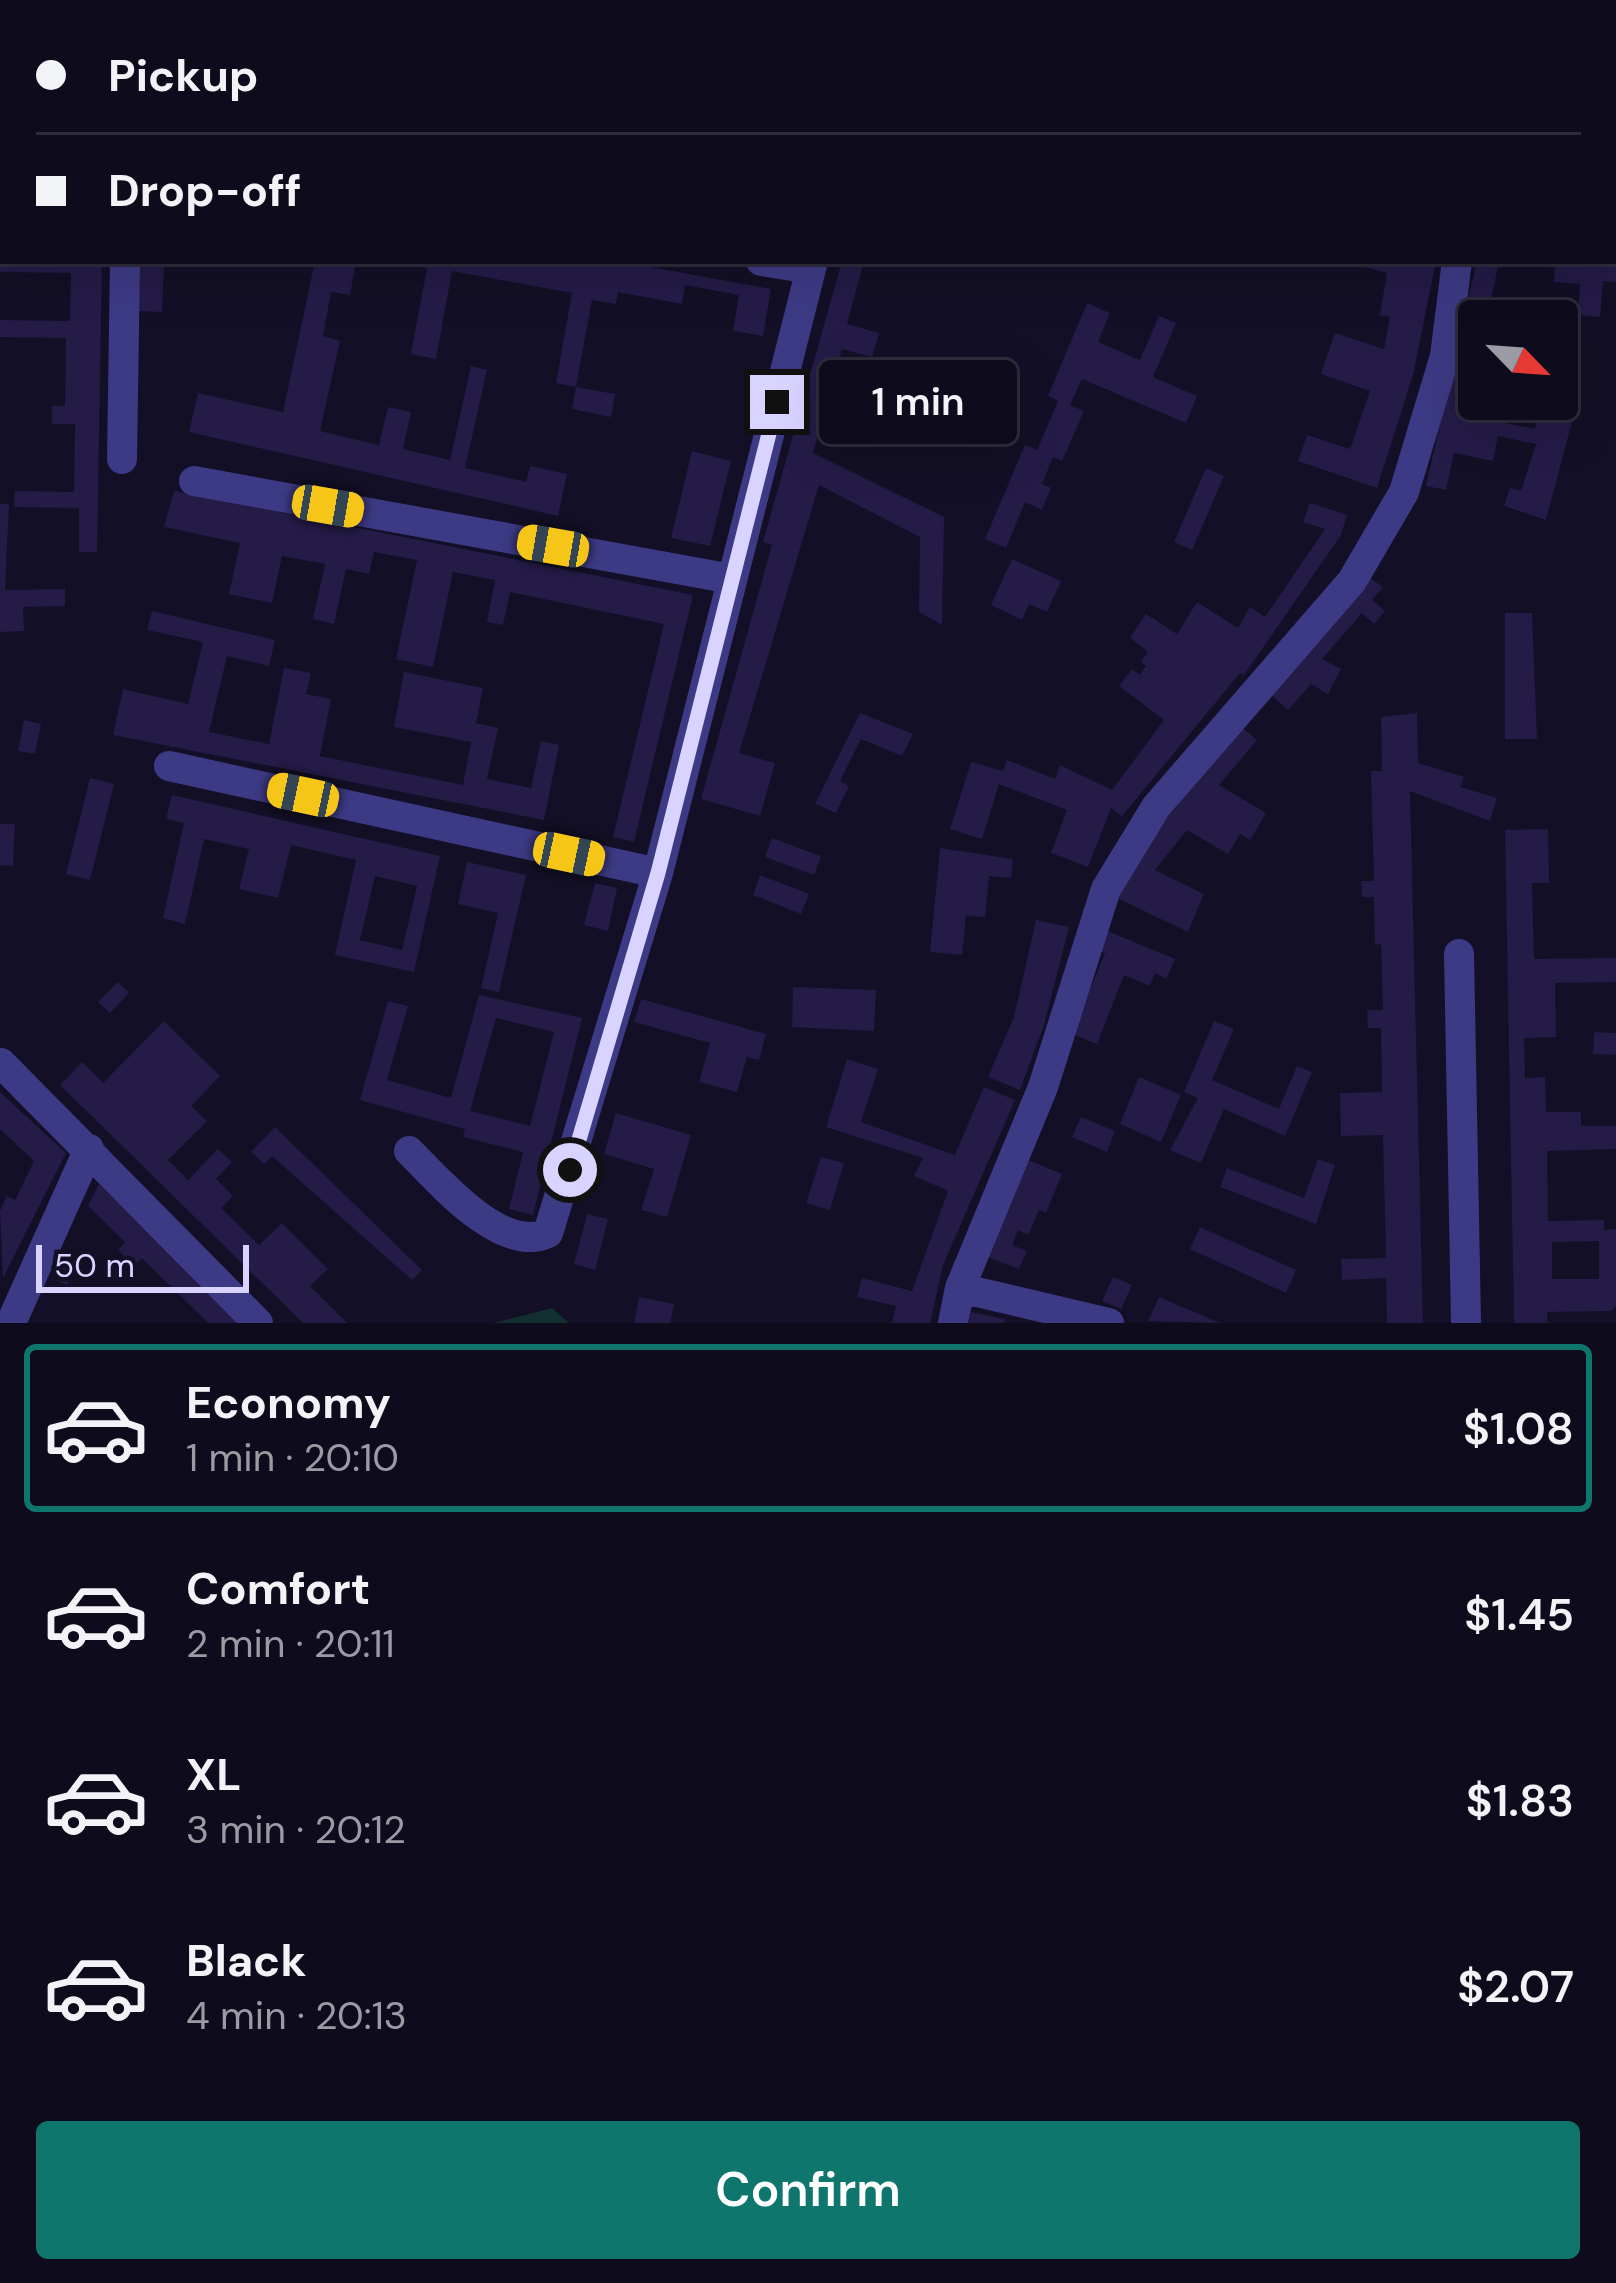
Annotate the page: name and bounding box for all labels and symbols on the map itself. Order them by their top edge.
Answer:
north arrow [1458,300,1578,420]
callout: 1 min [819,360,1017,444]
route end [750,375,804,429]
car [289,482,367,530]
car [514,522,592,570]
car [264,770,342,820]
car [530,829,608,879]
route start [543,1143,597,1197]
scale bar [36,1239,249,1292]

